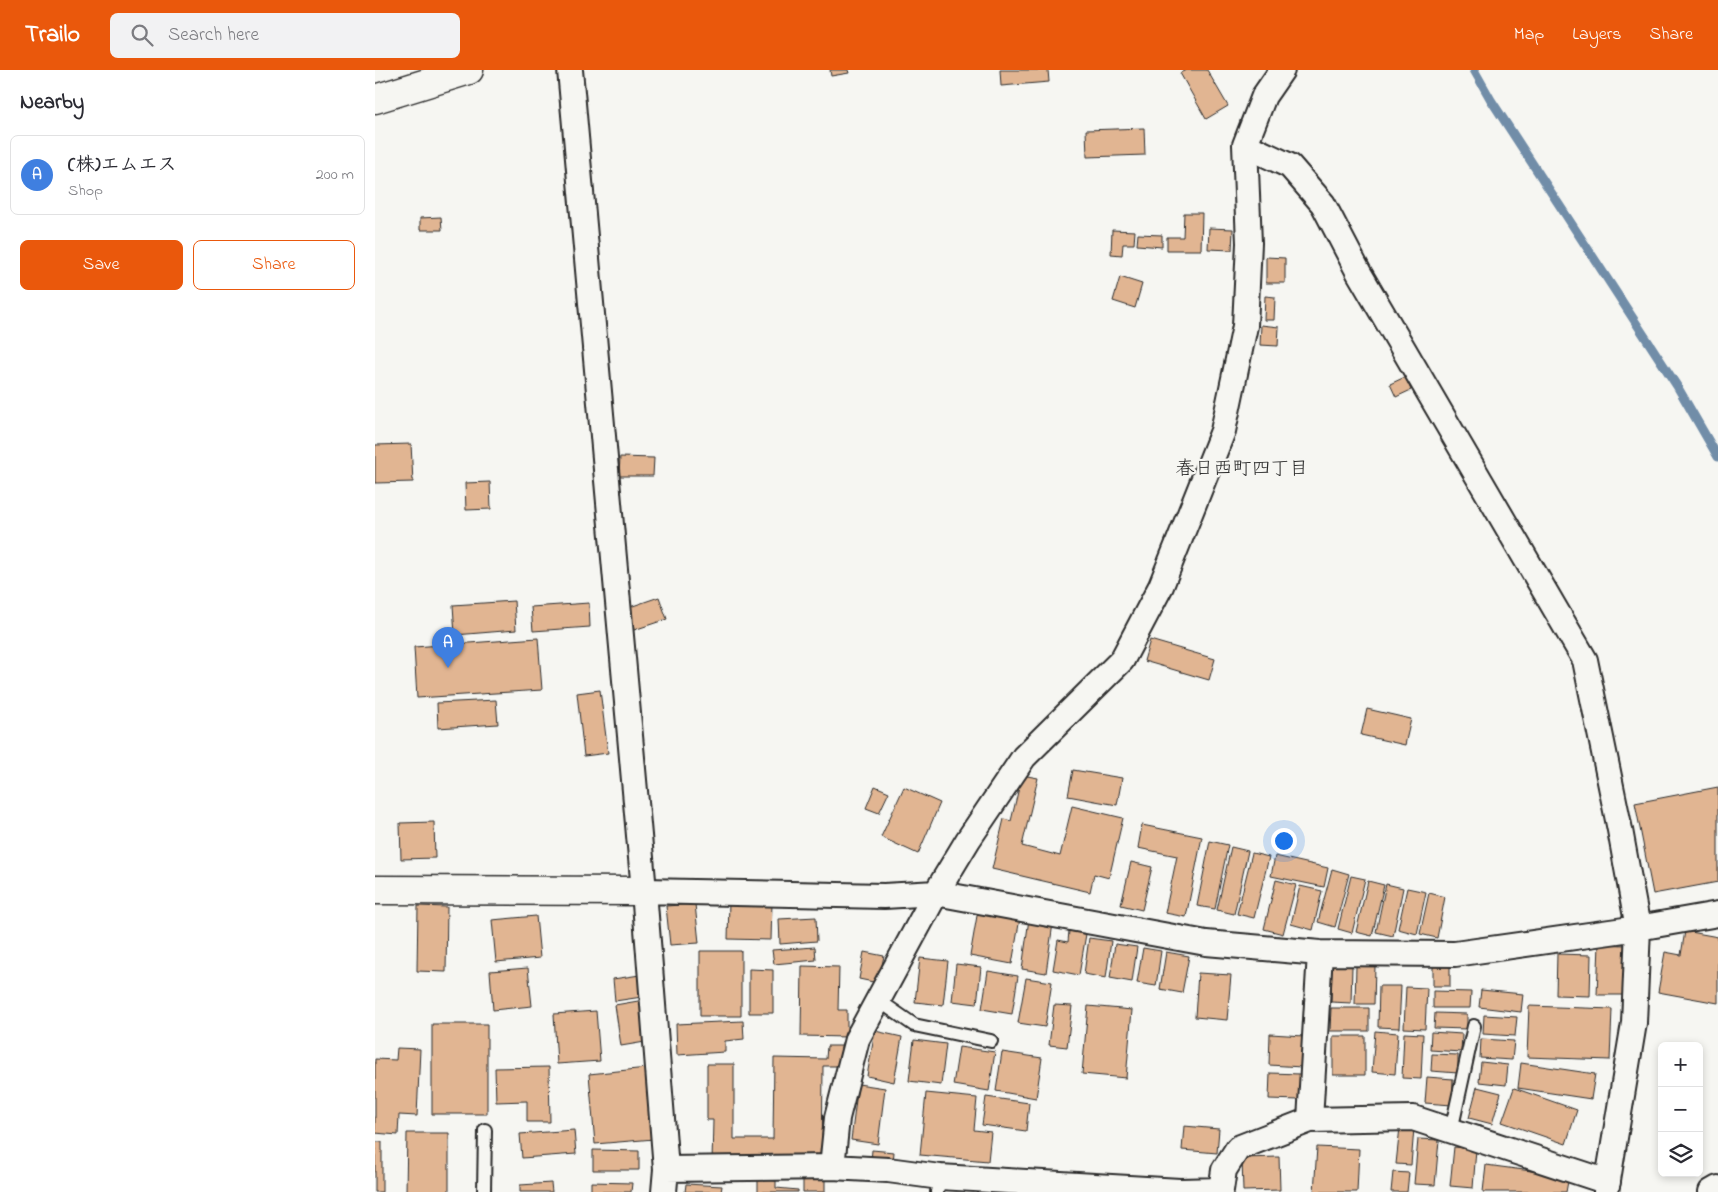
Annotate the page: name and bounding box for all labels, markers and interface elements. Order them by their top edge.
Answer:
search box [110,13,460,58]
text: Trailo [25,18,80,53]
icon: search [128,21,156,49]
text: Search here [168,22,259,49]
text: Map [1514,22,1544,48]
text: Layers [1572,22,1622,48]
text: Share [1650,22,1693,48]
text: Nearby [20,88,84,118]
text: (株)エムエス [68,152,177,179]
text: A [32,163,42,187]
text: 200 m [316,163,354,187]
text: Shop [68,179,103,203]
button: Save [20,240,183,290]
button: Share [193,240,355,290]
district label: 春日西町四丁目 [1175,456,1309,483]
pin: A [432,627,464,668]
your location [1271,828,1297,854]
map controls [1658,1042,1703,1177]
button: + [1658,1042,1703,1087]
button: − [1658,1087,1703,1132]
button: layers [1658,1132,1703,1177]

